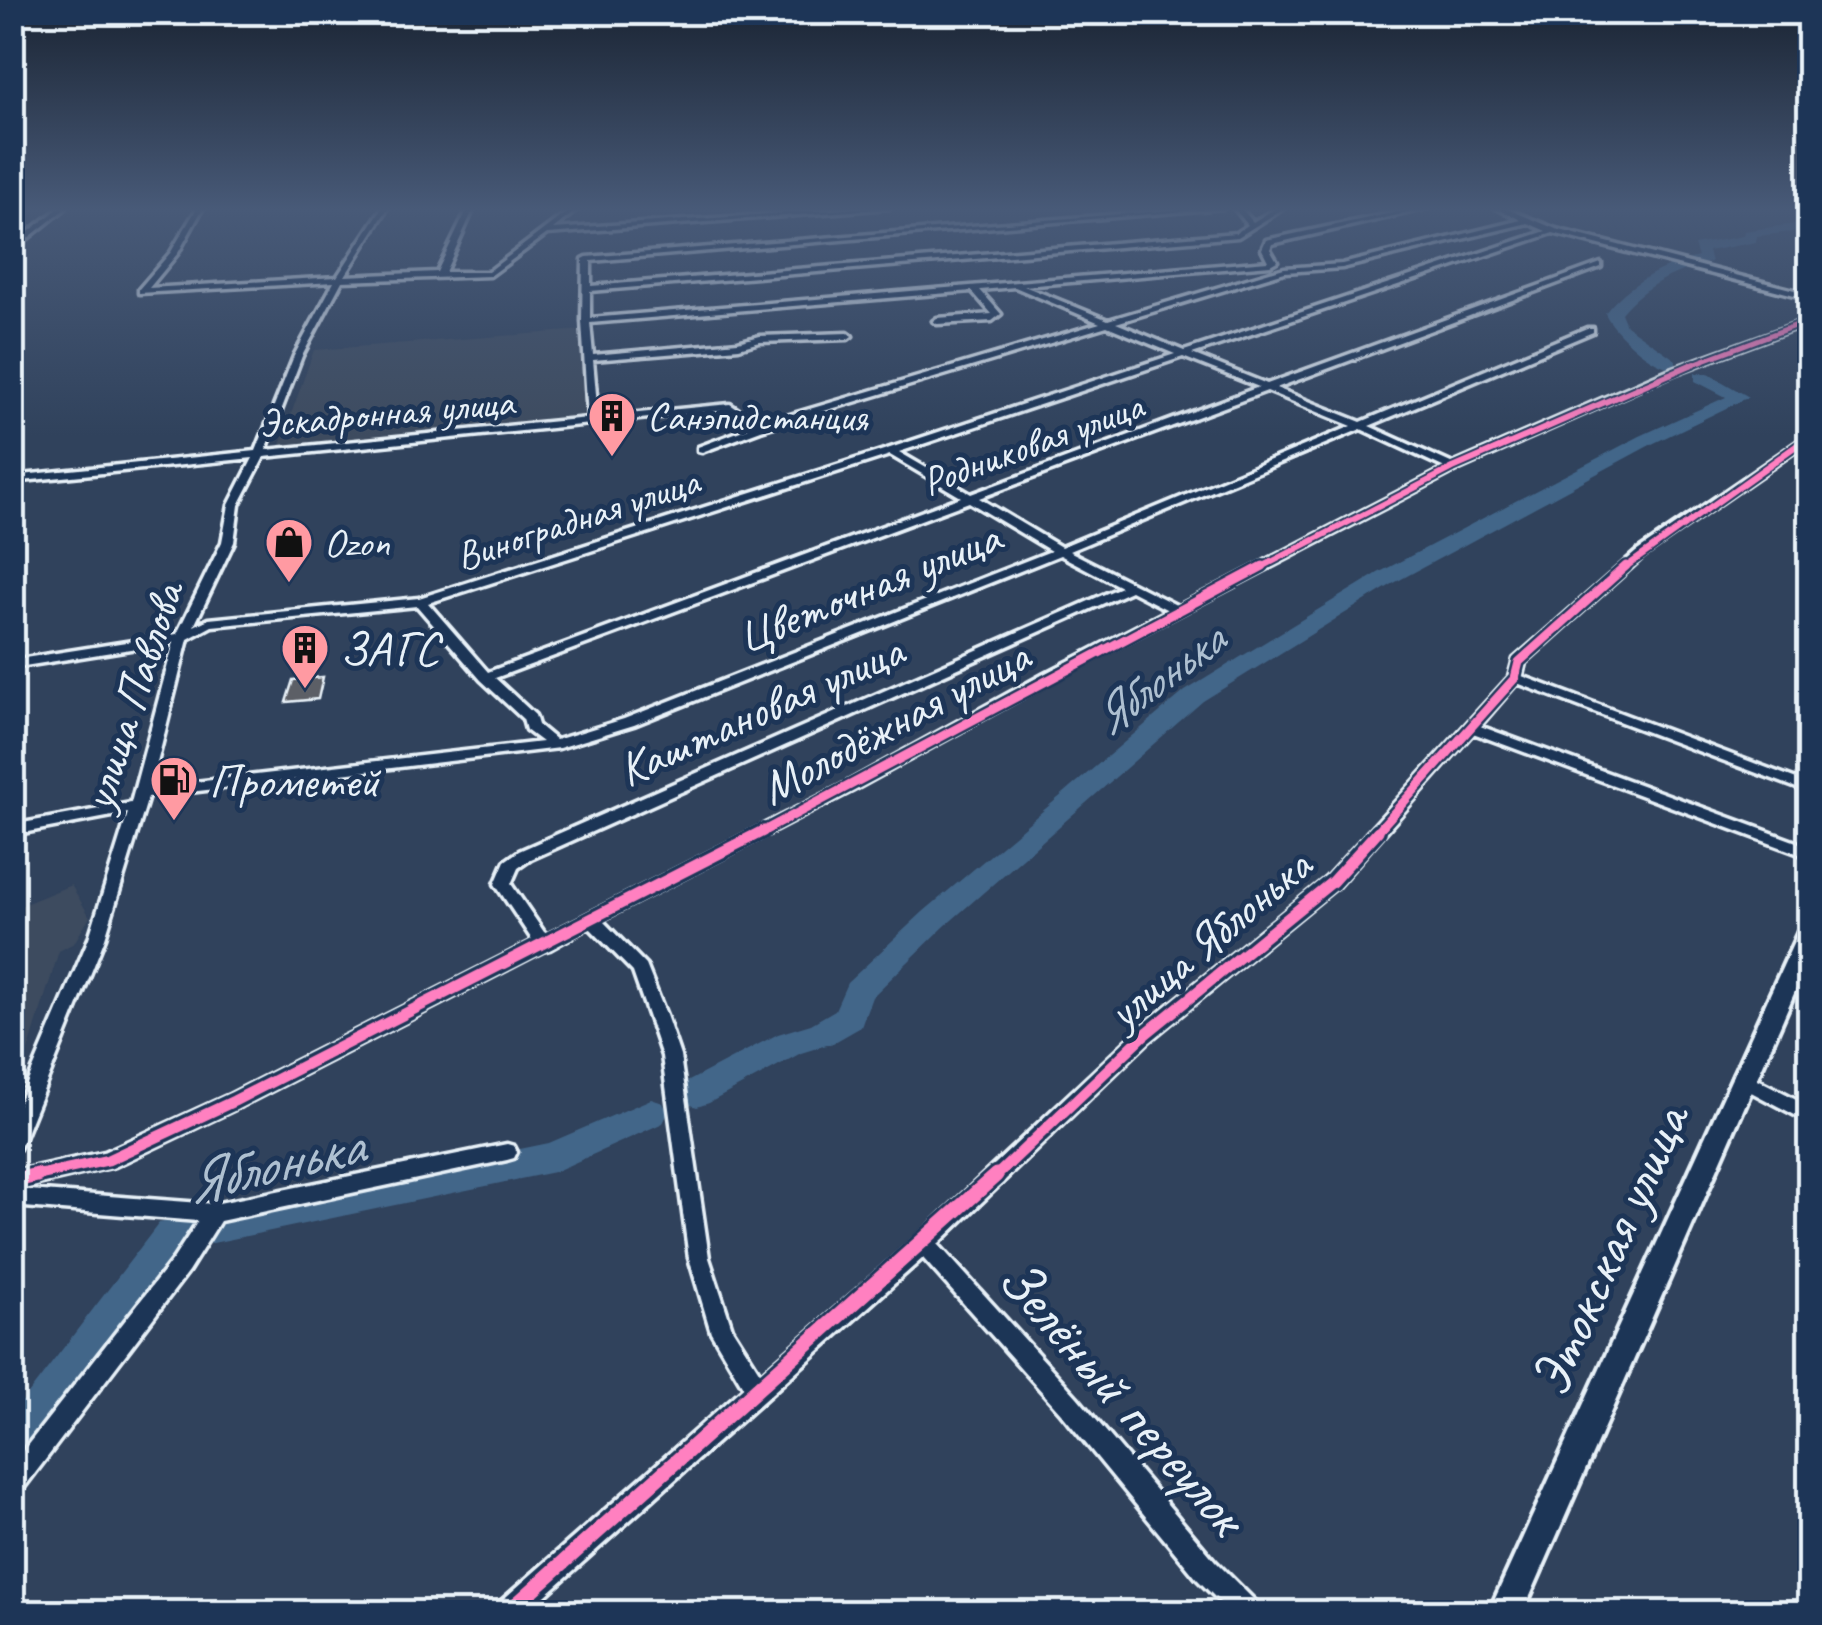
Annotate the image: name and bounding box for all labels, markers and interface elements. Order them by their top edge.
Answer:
street label: Эскадронная улица [256,377,518,449]
street label: Родниковая улица [915,380,1153,507]
building icon: Санэпидстанция [586,390,638,458]
place label: Санэпидстанция [647,392,869,442]
street label: Виноградная улица [450,455,708,582]
street label: Цветочная улица [728,506,1012,667]
shop icon: Ozon [263,516,315,584]
place label: Ozon [324,518,391,568]
street label: улица Павлова [66,571,198,820]
water label: Яблонька [1079,607,1240,750]
place label: ЗАГС [340,619,443,679]
street label: Каштановая улица [609,619,915,799]
building icon: ЗАГС [279,622,331,690]
street label: Молодёжная улица [750,625,1042,818]
place label: Прометей [209,751,382,811]
fuel station icon: Прометей [148,754,200,822]
street label: улица Яблонька [1092,834,1325,1044]
street label: Этокская улица [1512,1089,1707,1407]
water label: Яблонька [177,1106,374,1221]
street label: Зелёный переулок [983,1243,1266,1554]

